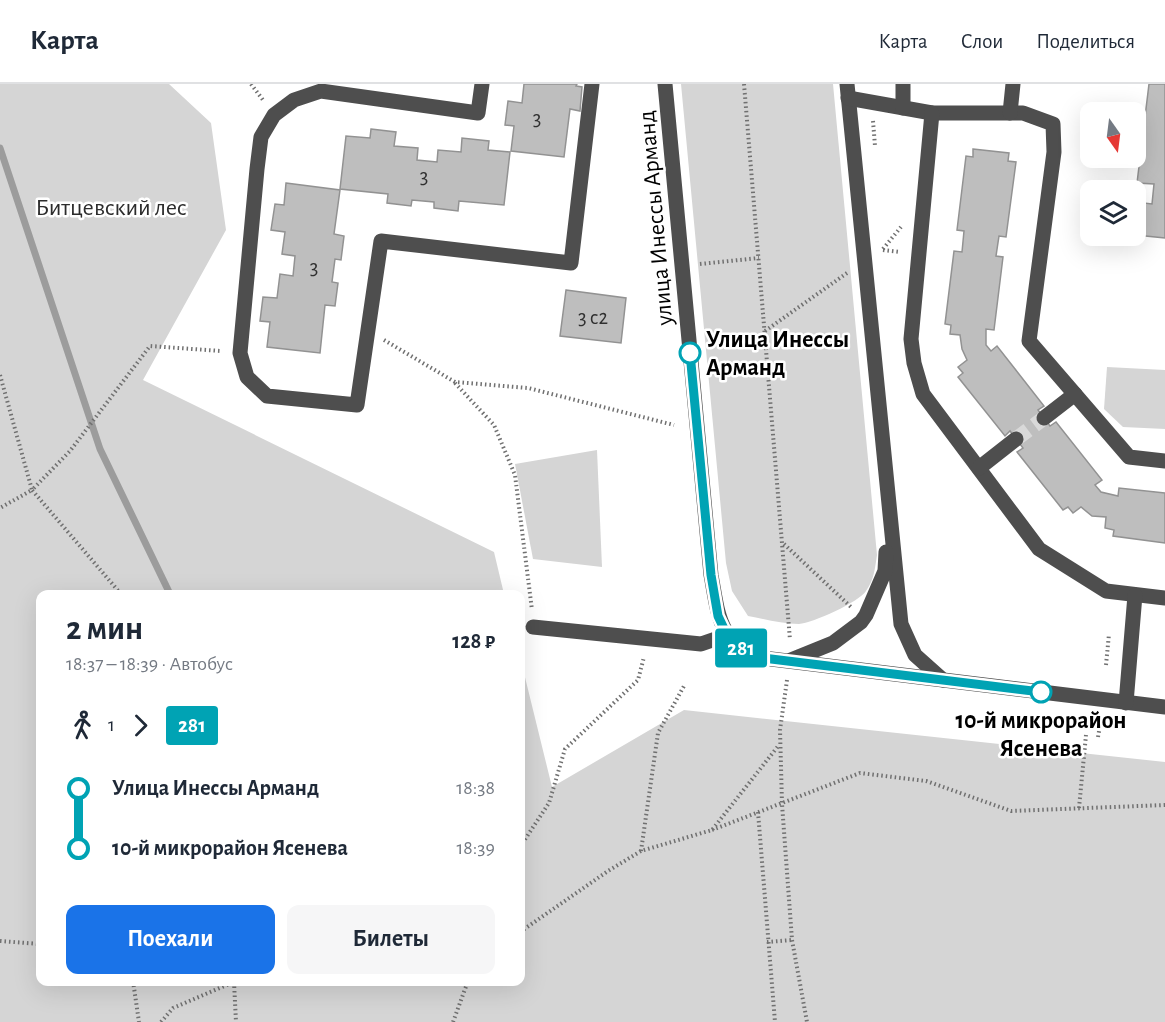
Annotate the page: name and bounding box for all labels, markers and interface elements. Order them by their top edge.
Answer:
text: Карта [30,27,99,55]
text: Карта [878,31,928,52]
text: Слои [961,31,1003,52]
text: Поделиться [1036,31,1135,52]
north arrow [1080,102,1146,168]
map controls [1080,102,1146,246]
house number: 3 [533,108,541,129]
street label: улица Инессы Арманд [635,109,677,327]
house number: 3 [420,166,428,187]
button: layers [1080,180,1146,246]
park label: Битцевский лес [35,196,187,220]
house number: 3 [310,257,318,278]
house number: 3 с2 [578,307,608,328]
place label: Улица Инессы Арманд [706,328,849,380]
marker: Улица Инессы Арманд [679,342,701,364]
text: 2 мин [66,613,143,646]
line badge: 281 [706,628,776,668]
text: 128 ₽ [452,630,495,652]
text: 281 [727,638,755,659]
text: 18:37 – 18:39 · Автобус [66,654,233,674]
marker: 10-й микрорайон Ясенева [1030,681,1052,703]
icon: walk [66,709,99,742]
icon: forward [124,709,157,742]
place label: 10-й микрорайон Ясенева [955,709,1127,761]
text: 1 [108,715,115,735]
text: 281 [178,715,206,736]
text: Улица Инессы Арманд [112,777,319,799]
text: 18:38 [456,778,495,798]
text: 10-й микрорайон Ясенева [112,837,348,859]
text: 18:39 [456,838,495,858]
button: Поехали [66,905,275,974]
button: Билеты [287,905,495,974]

